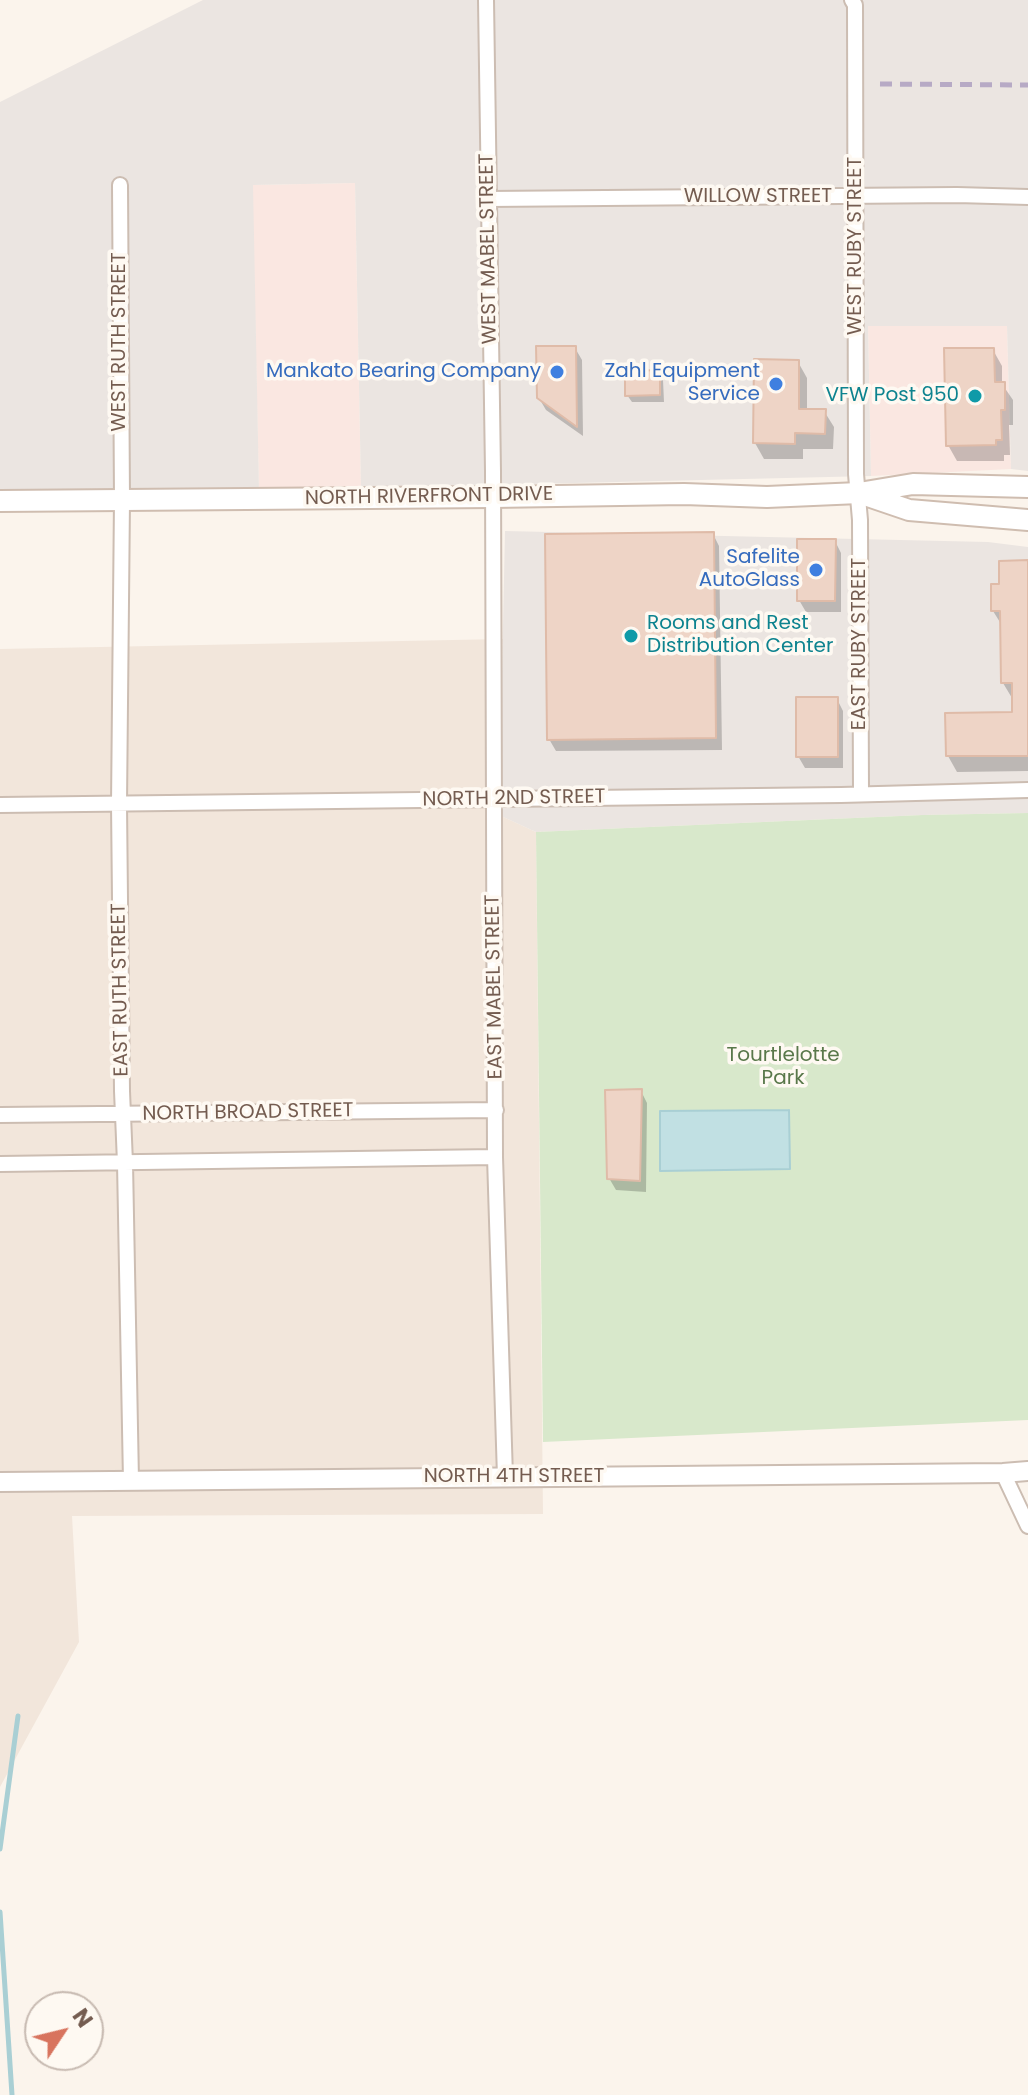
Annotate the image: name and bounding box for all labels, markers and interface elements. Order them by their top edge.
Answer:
street label: WEST MABEL STREET [475,153,503,345]
street label: WEST RUBY STREET [844,157,868,335]
street label: WILLOW STREET [684,185,832,209]
street label: WEST RUTH STREET [108,252,132,432]
place label: Mankato Bearing Company [266,360,541,384]
place label: Zahl Equipment Service [605,360,760,407]
marker: Mankato Bearing Company [548,363,566,381]
marker: Zahl Equipment Service [767,375,785,393]
place label: VFW Post 950 [825,384,959,408]
marker: VFW Post 950 [966,387,984,405]
street label: NORTH RIVERFRONT DRIVE [305,483,553,511]
place label: Safelite AutoGlass [699,546,800,593]
street label: EAST RUBY STREET [848,558,872,730]
marker: Safelite AutoGlass [807,561,825,579]
place label: Rooms and Rest Distribution Center [647,612,833,659]
marker: Rooms and Rest Distribution Center [622,627,640,645]
street label: NORTH 2ND STREET [422,785,606,813]
street label: EAST MABEL STREET [481,894,509,1080]
street label: EAST RUTH STREET [107,903,135,1077]
park label: Tourtlelotte Park [726,1044,840,1091]
street label: NORTH BROAD STREET [142,1099,354,1127]
street label: NORTH 4TH STREET [424,1465,604,1489]
north arrow [24,1991,104,2071]
text: N [65,2002,100,2034]

